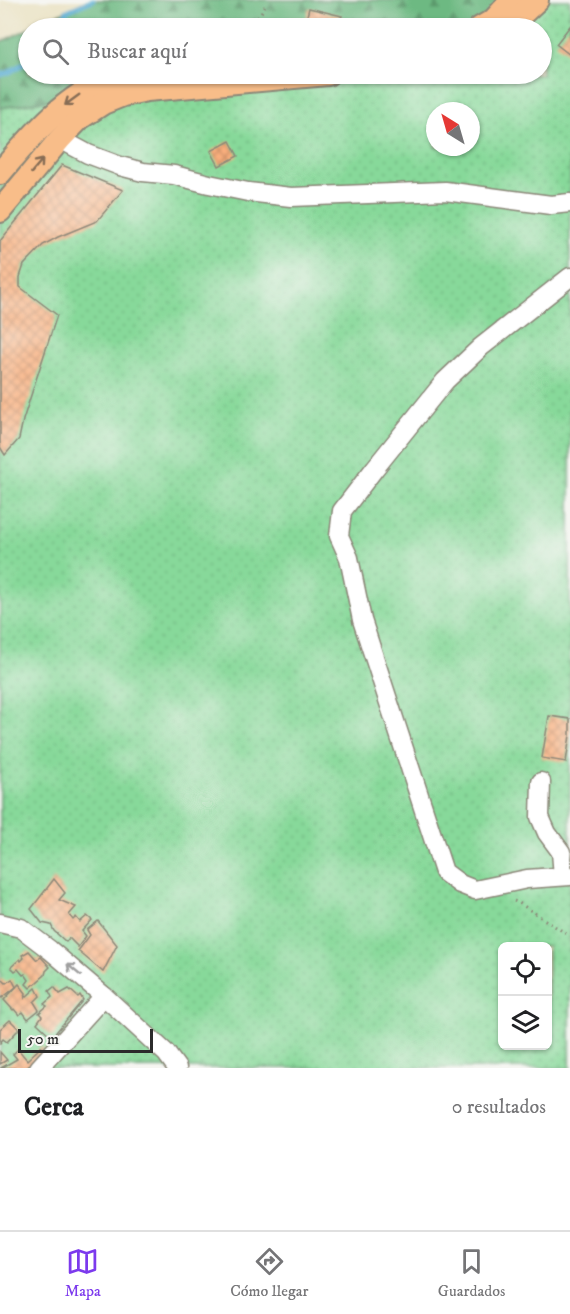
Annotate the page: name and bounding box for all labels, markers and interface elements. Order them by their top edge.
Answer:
search box [18,18,552,84]
icon: search [39,35,72,68]
text: Buscar aquí [87,38,187,65]
one-way arrow [64,93,80,106]
north arrow [426,102,480,156]
one-way arrow [31,158,44,174]
map controls [498,942,552,1050]
button: locate [498,942,552,996]
one-way arrow [67,963,82,977]
button: layers [498,996,552,1050]
scale bar [18,1026,153,1054]
text: 50 m [27,1029,59,1049]
text: Cerca [24,1091,84,1124]
text: 0 resultados [452,1095,546,1120]
tab: Mapa [65,1245,101,1301]
tab: Cómo llegar [230,1245,309,1301]
tab: Guardados [438,1245,505,1301]

